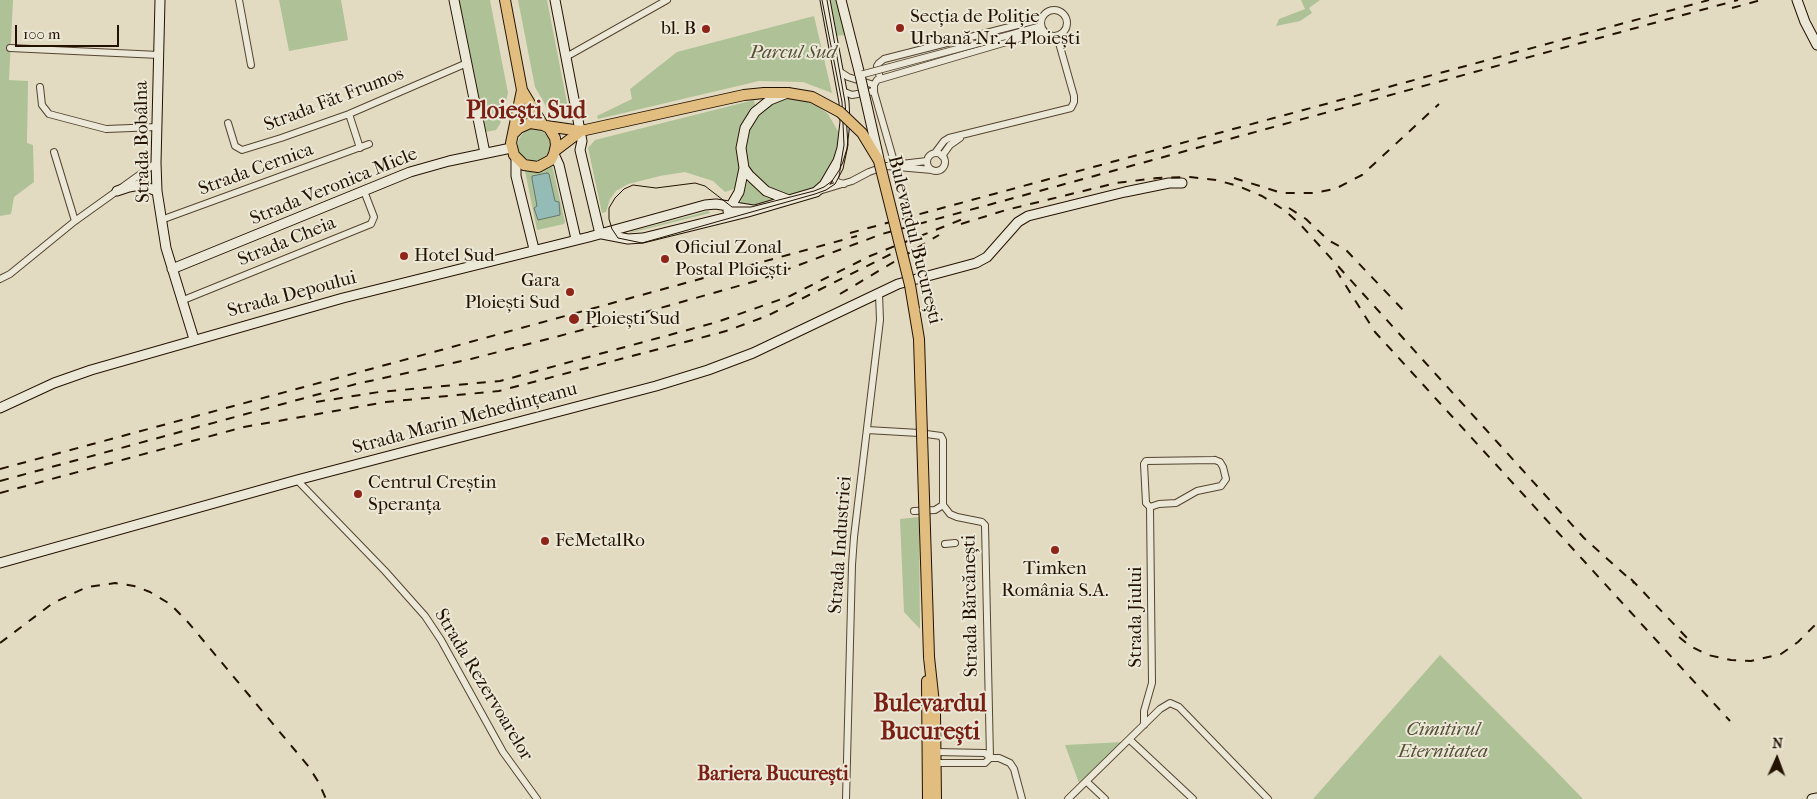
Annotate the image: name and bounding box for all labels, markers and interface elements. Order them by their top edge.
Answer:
place label: Secția de Poliție Urbană Nr. 4 Ploiești [910,6,1080,50]
scale bar [18,15,121,47]
place label: bl. B [661,18,696,40]
marker: Secția de Poliție Urbană Nr. 4 Ploiești [894,22,906,34]
marker: bl. B [700,23,712,35]
text: 100 m [23,25,61,43]
park label: Parcul Sud [750,42,836,64]
street label: Strada Făt Frumos [261,63,407,137]
street label: Strada Bobâlna [131,81,155,203]
district label: Ploiești Sud [466,98,586,126]
street label: Strada Cernica [195,139,317,201]
street label: Strada Veronica Micle [247,143,421,231]
street label: Bulevardul București [882,153,946,327]
street label: Strada Cheia [235,212,339,272]
place label: Oficiul Zonal Postal Ploiești [675,237,788,281]
place label: Hotel Sud [414,245,495,267]
marker: Hotel Sud [398,250,410,262]
marker: Oficiul Zonal Postal Ploiești [659,253,671,265]
street label: Strada Depoului [225,267,359,323]
place label: Gara Ploiești Sud [465,270,560,314]
marker: Gara Ploiești Sud [564,286,576,298]
place label: Ploiești Sud [585,308,680,330]
marker: Ploiești Sud [567,312,581,326]
street label: Strada Marin Mehedințeanu [350,378,580,460]
place label: Centrul Creștin Speranța [368,472,497,516]
street label: Strada Industriei [825,475,857,615]
marker: Centrul Creștin Speranța [352,488,364,500]
place label: FeMetalRo [555,530,645,552]
street label: Strada Bărcănești [958,534,984,678]
marker: FeMetalRo [539,535,551,547]
marker: Timken România S.A. [1049,544,1061,556]
place label: Timken România S.A. [1001,558,1109,602]
street label: Strada Jiului [1125,566,1147,668]
street label: Strada Rezervoarelor [429,605,537,765]
district label: Bulevardul București [873,691,987,747]
park label: Cimitirul Eternitatea [1398,719,1488,763]
north arrow [1752,734,1802,784]
text: N [1772,735,1783,752]
district label: Bariera București [697,763,849,787]

